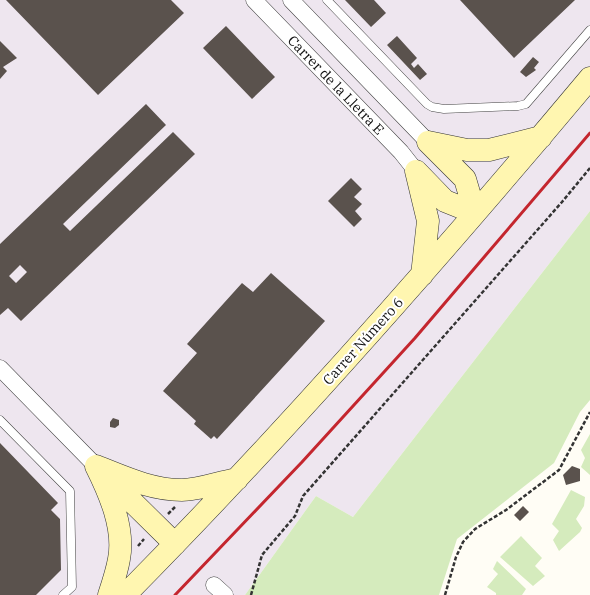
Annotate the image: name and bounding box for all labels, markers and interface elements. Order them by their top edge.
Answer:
street label: Carrer de la Lletra E [284,32,388,139]
street label: Carrer Número 6 [319,293,407,389]

